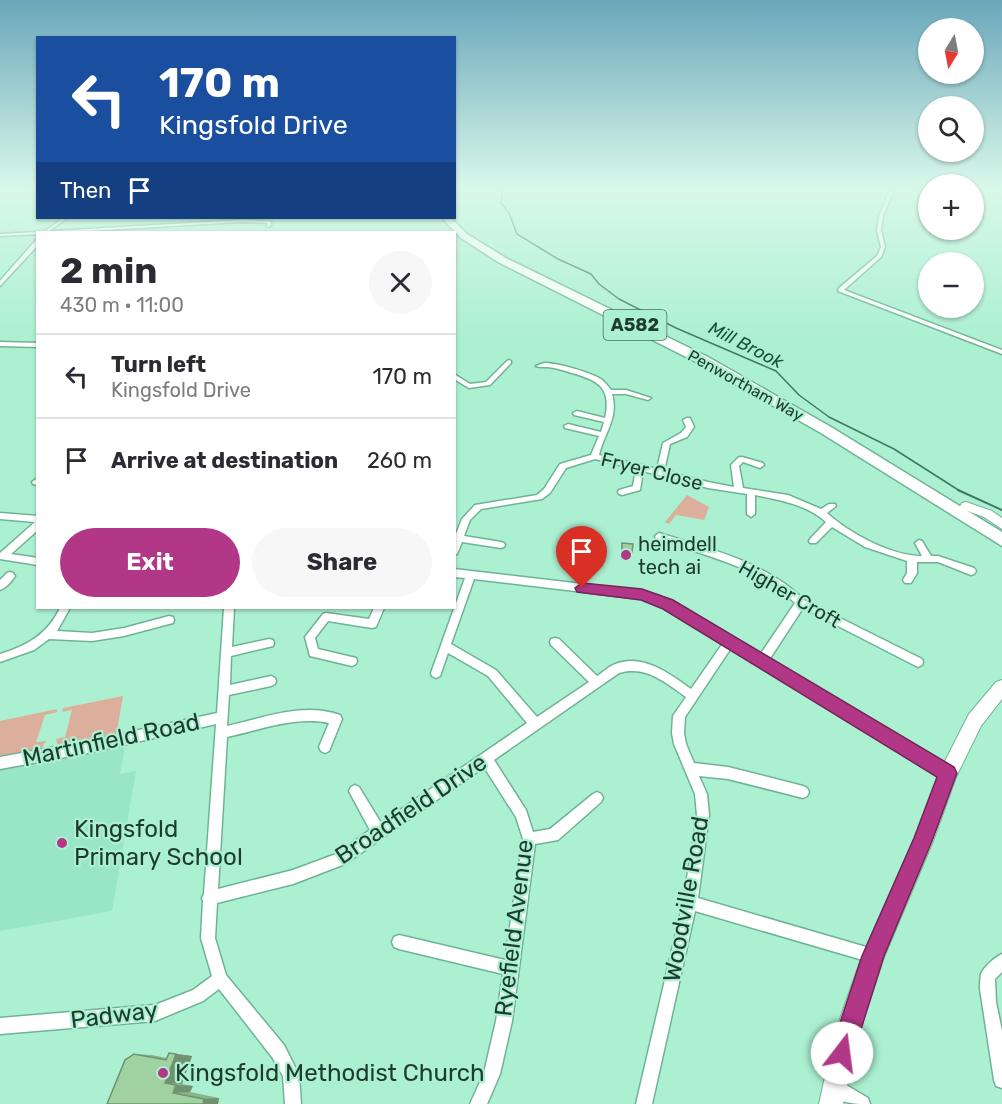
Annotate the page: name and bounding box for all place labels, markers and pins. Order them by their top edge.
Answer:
pin [556,526,607,588]
place label: heimdell tech ai [638,532,717,579]
marker: heimdell tech ai [619,548,633,562]
place label: Kingsfold Primary School [74,815,243,871]
marker: Kingsfold Primary School [55,836,69,850]
place label: Kingsfold Methodist Church [175,1059,485,1087]
marker: Kingsfold Methodist Church [156,1066,170,1080]

